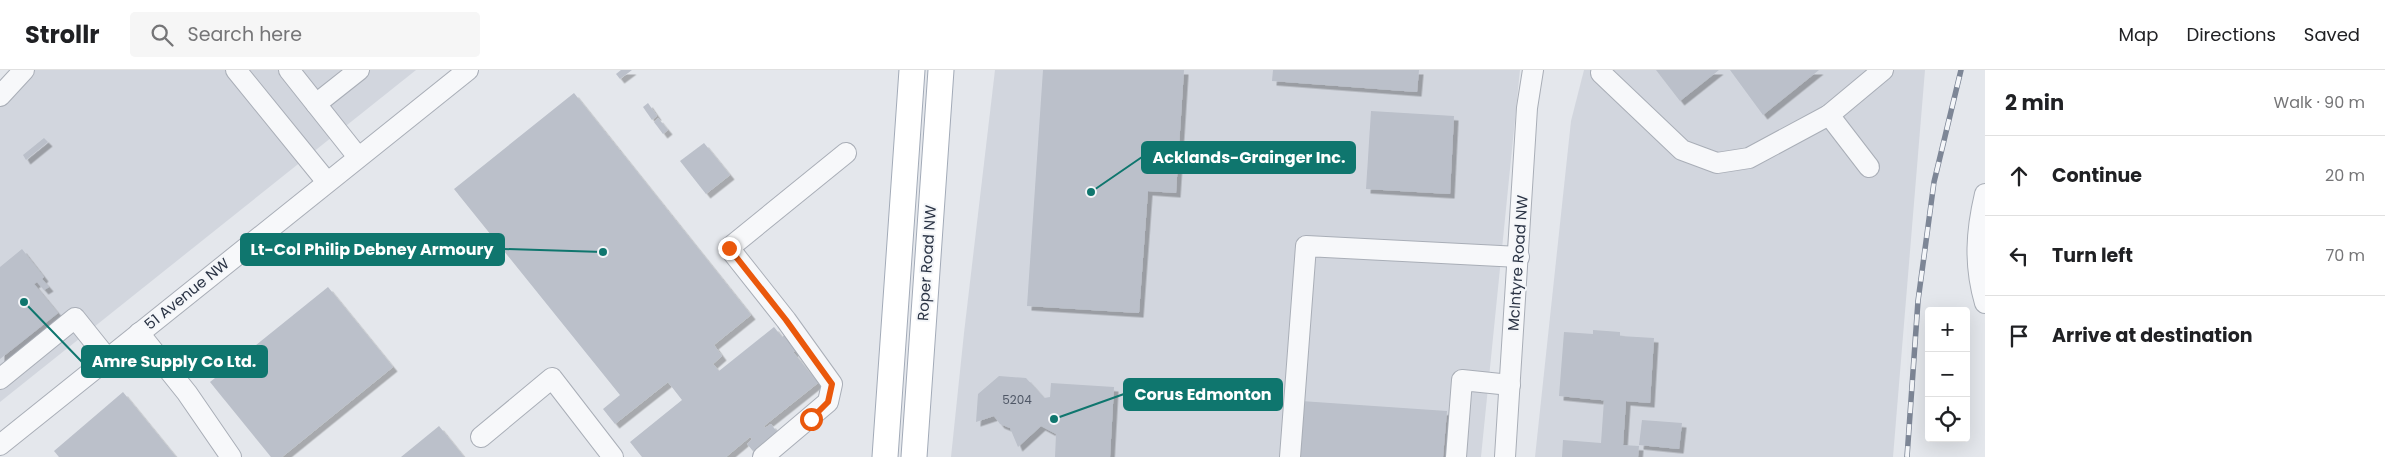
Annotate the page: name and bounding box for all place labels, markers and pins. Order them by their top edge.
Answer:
callout: Acklands-Grainger Inc. [1142,142,1355,173]
callout: Lt-Col Philip Debney Armoury [241,234,504,265]
callout: Amre Supply Co Ltd. [82,346,267,377]
callout: Corus Edmonton [1124,379,1282,410]

